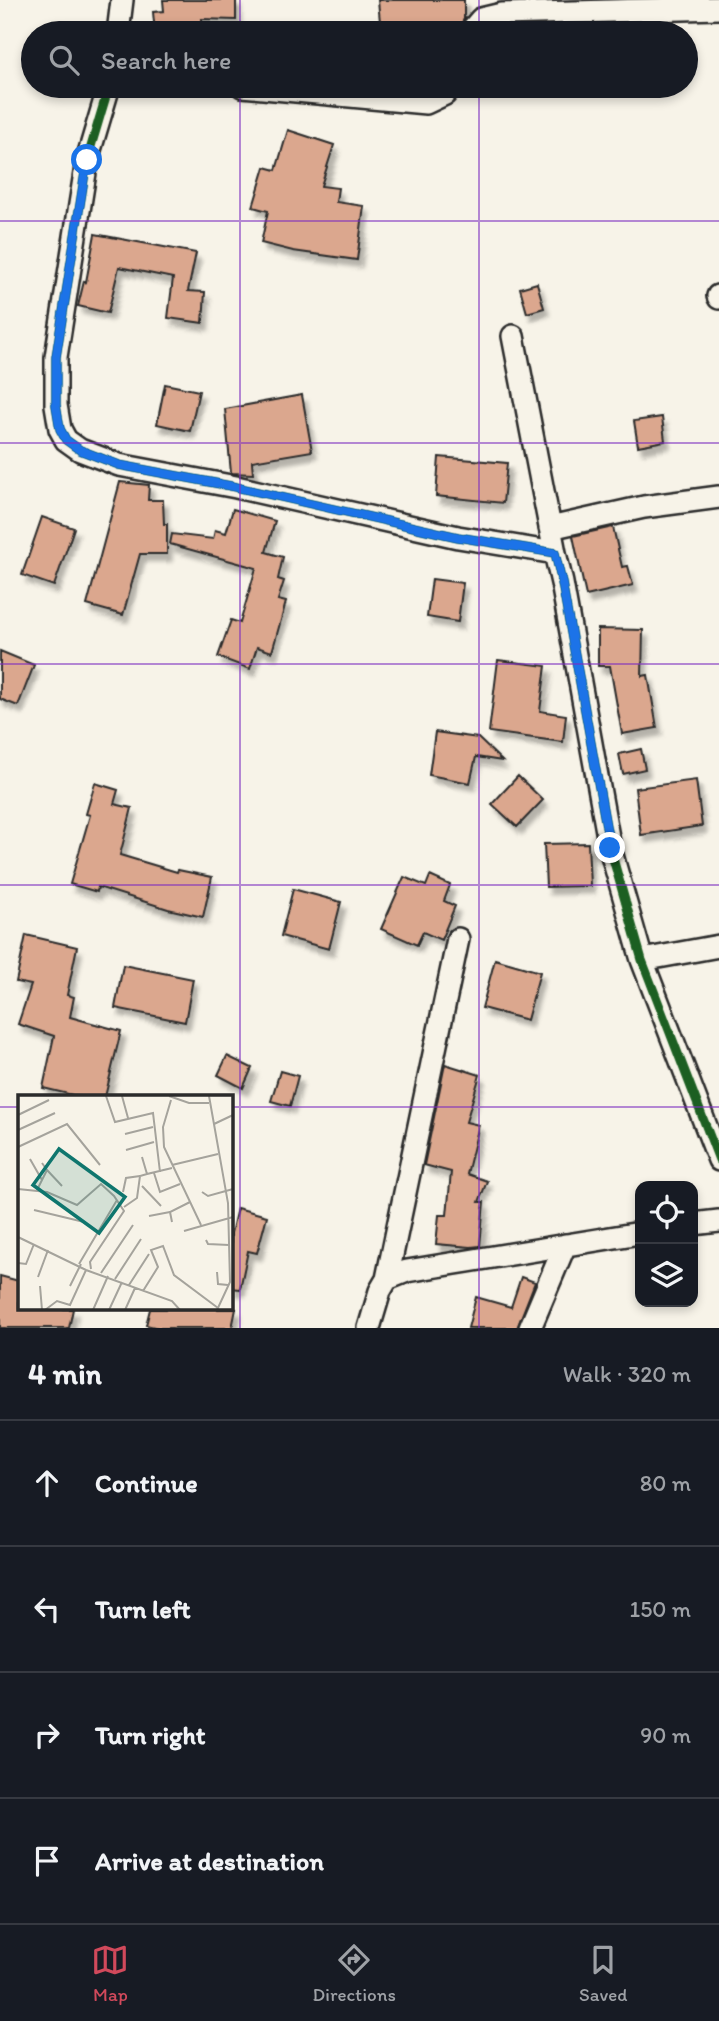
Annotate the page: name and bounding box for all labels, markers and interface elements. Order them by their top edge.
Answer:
search box [21,21,698,98]
icon: search [45,41,83,79]
text: Search here [101,44,231,76]
route start [71,144,102,175]
route end [594,832,625,863]
inset map [18,1095,233,1310]
map controls [635,1181,698,1307]
button: locate [635,1181,698,1244]
button: layers [635,1244,698,1307]
text: 4 min [28,1355,102,1392]
text: Walk · 320 m [563,1360,691,1388]
icon: ahead [28,1464,66,1502]
text: Continue [95,1467,198,1499]
text: 80 m [640,1469,691,1497]
icon: left [28,1590,66,1628]
text: Turn left [95,1593,191,1625]
text: 150 m [630,1595,691,1623]
icon: right [28,1716,66,1754]
text: Turn right [95,1719,206,1751]
text: 90 m [640,1721,691,1749]
icon: arrive [28,1842,66,1880]
text: Arrive at destination [95,1845,324,1877]
tab: Map [91,1941,129,2006]
tab: Directions [312,1941,396,2006]
tab: Saved [579,1941,627,2006]

